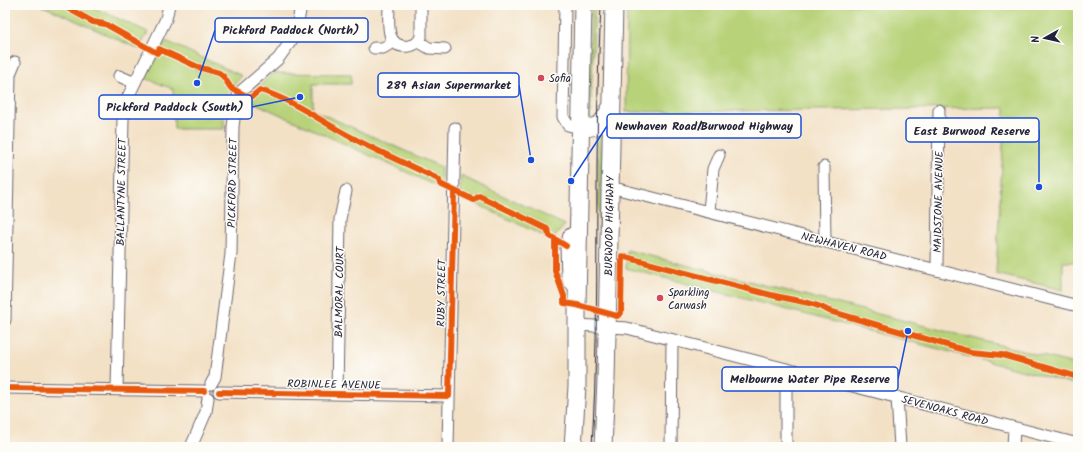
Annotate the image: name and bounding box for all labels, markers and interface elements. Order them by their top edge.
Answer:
callout: Pickford Paddock (North) [215,18,368,42]
north arrow [1025,18,1065,58]
text: Pickford Paddock (North) [223,21,359,40]
text: N [1027,35,1045,44]
place label: Sofia [549,70,571,88]
callout: 289 Asian Supermarket [378,73,519,97]
marker: Sofia [536,73,546,83]
text: 289 Asian Supermarket [386,76,512,95]
callout: Pickford Paddock (South) [99,95,252,119]
text: Pickford Paddock (South) [106,98,244,117]
callout: Newhaven Road/Burwood Highway [607,114,801,138]
text: Newhaven Road/Burwood Highway [615,117,794,136]
callout: East Burwood Reserve [906,118,1039,142]
text: East Burwood Reserve [914,122,1030,141]
street label: BALLANTYNE STREET [112,137,132,246]
street label: PICKFORD STREET [223,137,243,228]
street label: MAIDSTONE AVENUE [929,150,949,253]
street label: BURWOOD HIGHWAY [600,175,620,276]
street label: NEWHAVEN ROAD [799,228,888,266]
street label: BALMORAL COURT [330,245,350,338]
street label: RUBY STREET [432,258,452,327]
place label: Sparkling Carwash [668,284,709,315]
marker: Sparkling Carwash [655,293,665,303]
callout: Melbourne Water Pipe Reserve [722,367,898,391]
text: Melbourne Water Pipe Reserve [730,370,890,389]
street label: ROBINLEE AVENUE [287,375,382,395]
street label: SEVENOAKS ROAD [899,391,990,431]

